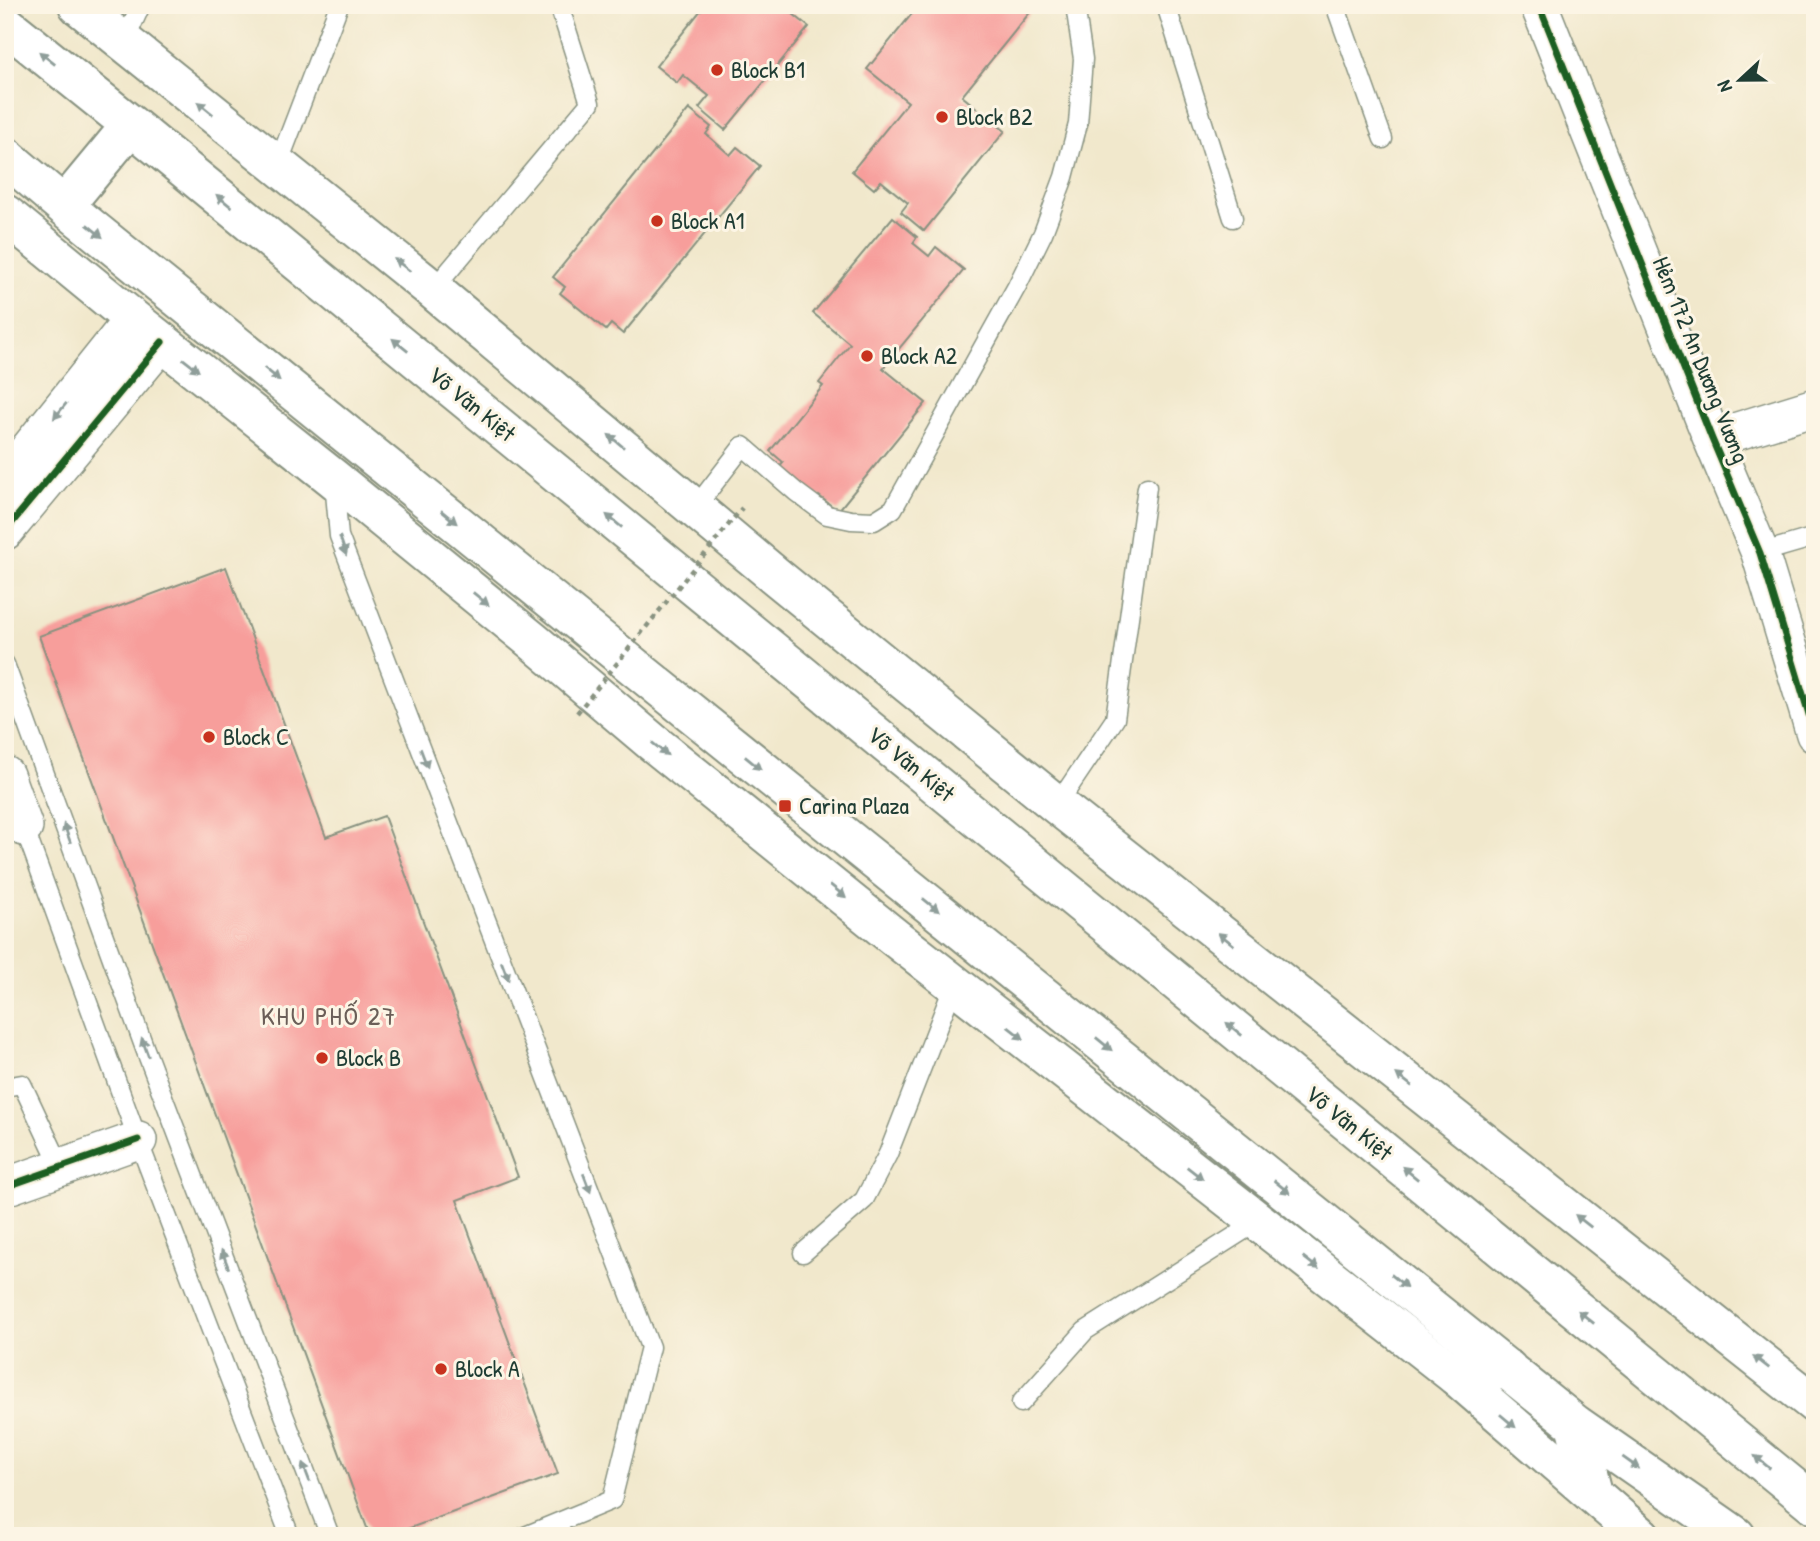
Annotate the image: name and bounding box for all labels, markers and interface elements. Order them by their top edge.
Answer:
north arrow [1704,46,1774,116]
one-way arrow [39,50,57,65]
place label: Block B1 [731,53,805,85]
marker: Block B1 [709,62,725,78]
text: N [1710,77,1738,96]
place label: Block B2 [956,100,1032,132]
one-way arrow [196,101,214,116]
marker: Block B2 [934,109,950,125]
one-way arrow [215,194,232,209]
place label: Block A1 [671,204,744,236]
marker: Block A1 [649,213,665,229]
one-way arrow [86,223,103,238]
street label: Hẻm 172 An Dương Vương [1646,252,1758,468]
one-way arrow [393,259,411,273]
one-way arrow [391,338,408,353]
place label: Block A2 [881,339,957,371]
marker: Block A2 [859,348,875,364]
one-way arrow [182,358,200,372]
street label: Võ Văn Kiệt [422,358,524,449]
one-way arrow [263,366,280,381]
one-way arrow [53,402,67,420]
one-way arrow [607,434,624,449]
one-way arrow [439,510,457,525]
one-way arrow [605,513,623,528]
one-way arrow [338,535,349,556]
one-way arrow [473,591,490,606]
street label: Võ Văn Kiệt [861,718,963,809]
place label: Block C [223,720,289,752]
marker: Block C [201,729,217,745]
one-way arrow [651,741,669,756]
one-way arrow [418,748,429,769]
one-way arrow [745,755,762,770]
place label: Carina Plaza [799,789,909,821]
marker: Carina Plaza [777,798,793,814]
one-way arrow [61,822,72,843]
one-way arrow [829,883,846,898]
one-way arrow [921,898,939,913]
one-way arrow [1217,931,1235,946]
one-way arrow [500,960,511,981]
district label: KHU PHỐ 27 [261,998,397,1033]
one-way arrow [1226,1022,1243,1037]
one-way arrow [1006,1025,1024,1040]
one-way arrow [139,1036,150,1057]
one-way arrow [1095,1037,1113,1051]
place label: Block B [336,1041,401,1073]
marker: Block B [314,1050,330,1066]
one-way arrow [1396,1072,1414,1087]
street label: Võ Văn Kiệt [1299,1077,1401,1168]
one-way arrow [1186,1165,1203,1180]
one-way arrow [1402,1166,1419,1181]
one-way arrow [581,1173,592,1194]
one-way arrow [1272,1179,1290,1194]
one-way arrow [1574,1213,1592,1228]
one-way arrow [220,1249,231,1270]
one-way arrow [1301,1256,1319,1271]
one-way arrow [1389,1273,1407,1288]
one-way arrow [1577,1310,1595,1325]
place label: Block A [455,1352,520,1384]
one-way arrow [1753,1354,1771,1369]
marker: Block A [433,1361,449,1377]
one-way arrow [1499,1413,1517,1428]
one-way arrow [1753,1454,1771,1469]
one-way arrow [1622,1456,1640,1470]
one-way arrow [300,1461,311,1482]

